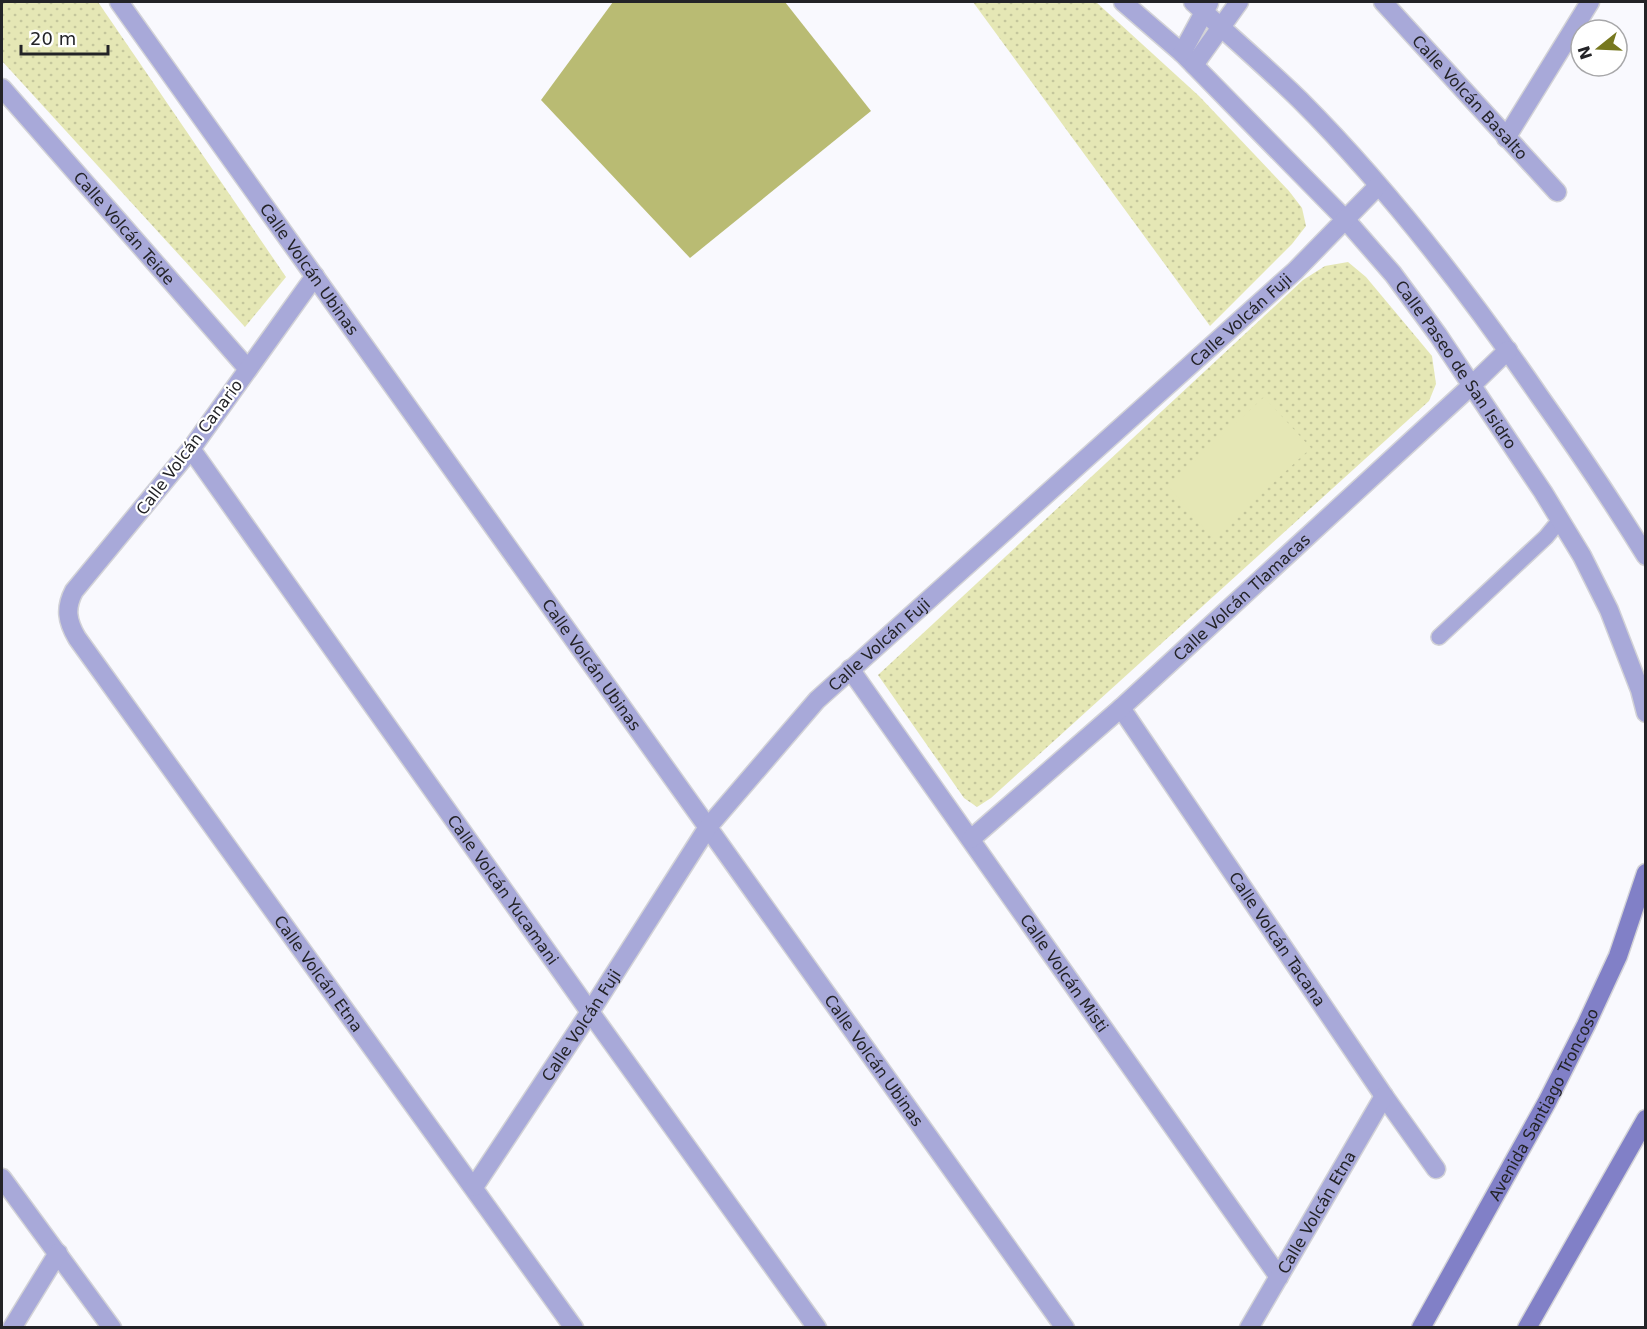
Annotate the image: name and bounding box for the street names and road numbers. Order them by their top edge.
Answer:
street label: Calle Volcán Basalto [1408,31,1532,164]
street label: Calle Volcán Teide [70,168,179,289]
street label: Calle Volcán Ubinas [256,200,362,339]
street label: Calle Volcán Fuji [1186,270,1296,371]
street label: Calle Paseo de San Isidro [1391,277,1520,453]
street label: Calle Volcán Canario [132,376,246,519]
street label: Calle Volcán Tlamacas [1170,530,1314,665]
street label: Calle Volcán Fuji [825,594,934,695]
street label: Calle Volcán Ubinas [538,595,645,734]
street label: Calle Volcán Yucamani [443,811,562,969]
street label: Calle Volcán Tacana [1225,868,1329,1010]
street label: Calle Volcán Misti [1016,911,1112,1036]
street label: Calle Volcán Etna [270,912,367,1036]
street label: Calle Volcán Fuji [538,966,625,1085]
street label: Calle Volcán Ubinas [820,991,927,1130]
street label: Avenida Santiago Troncoso [1485,1005,1602,1204]
street label: Calle Volcán Etna [1274,1148,1360,1277]

